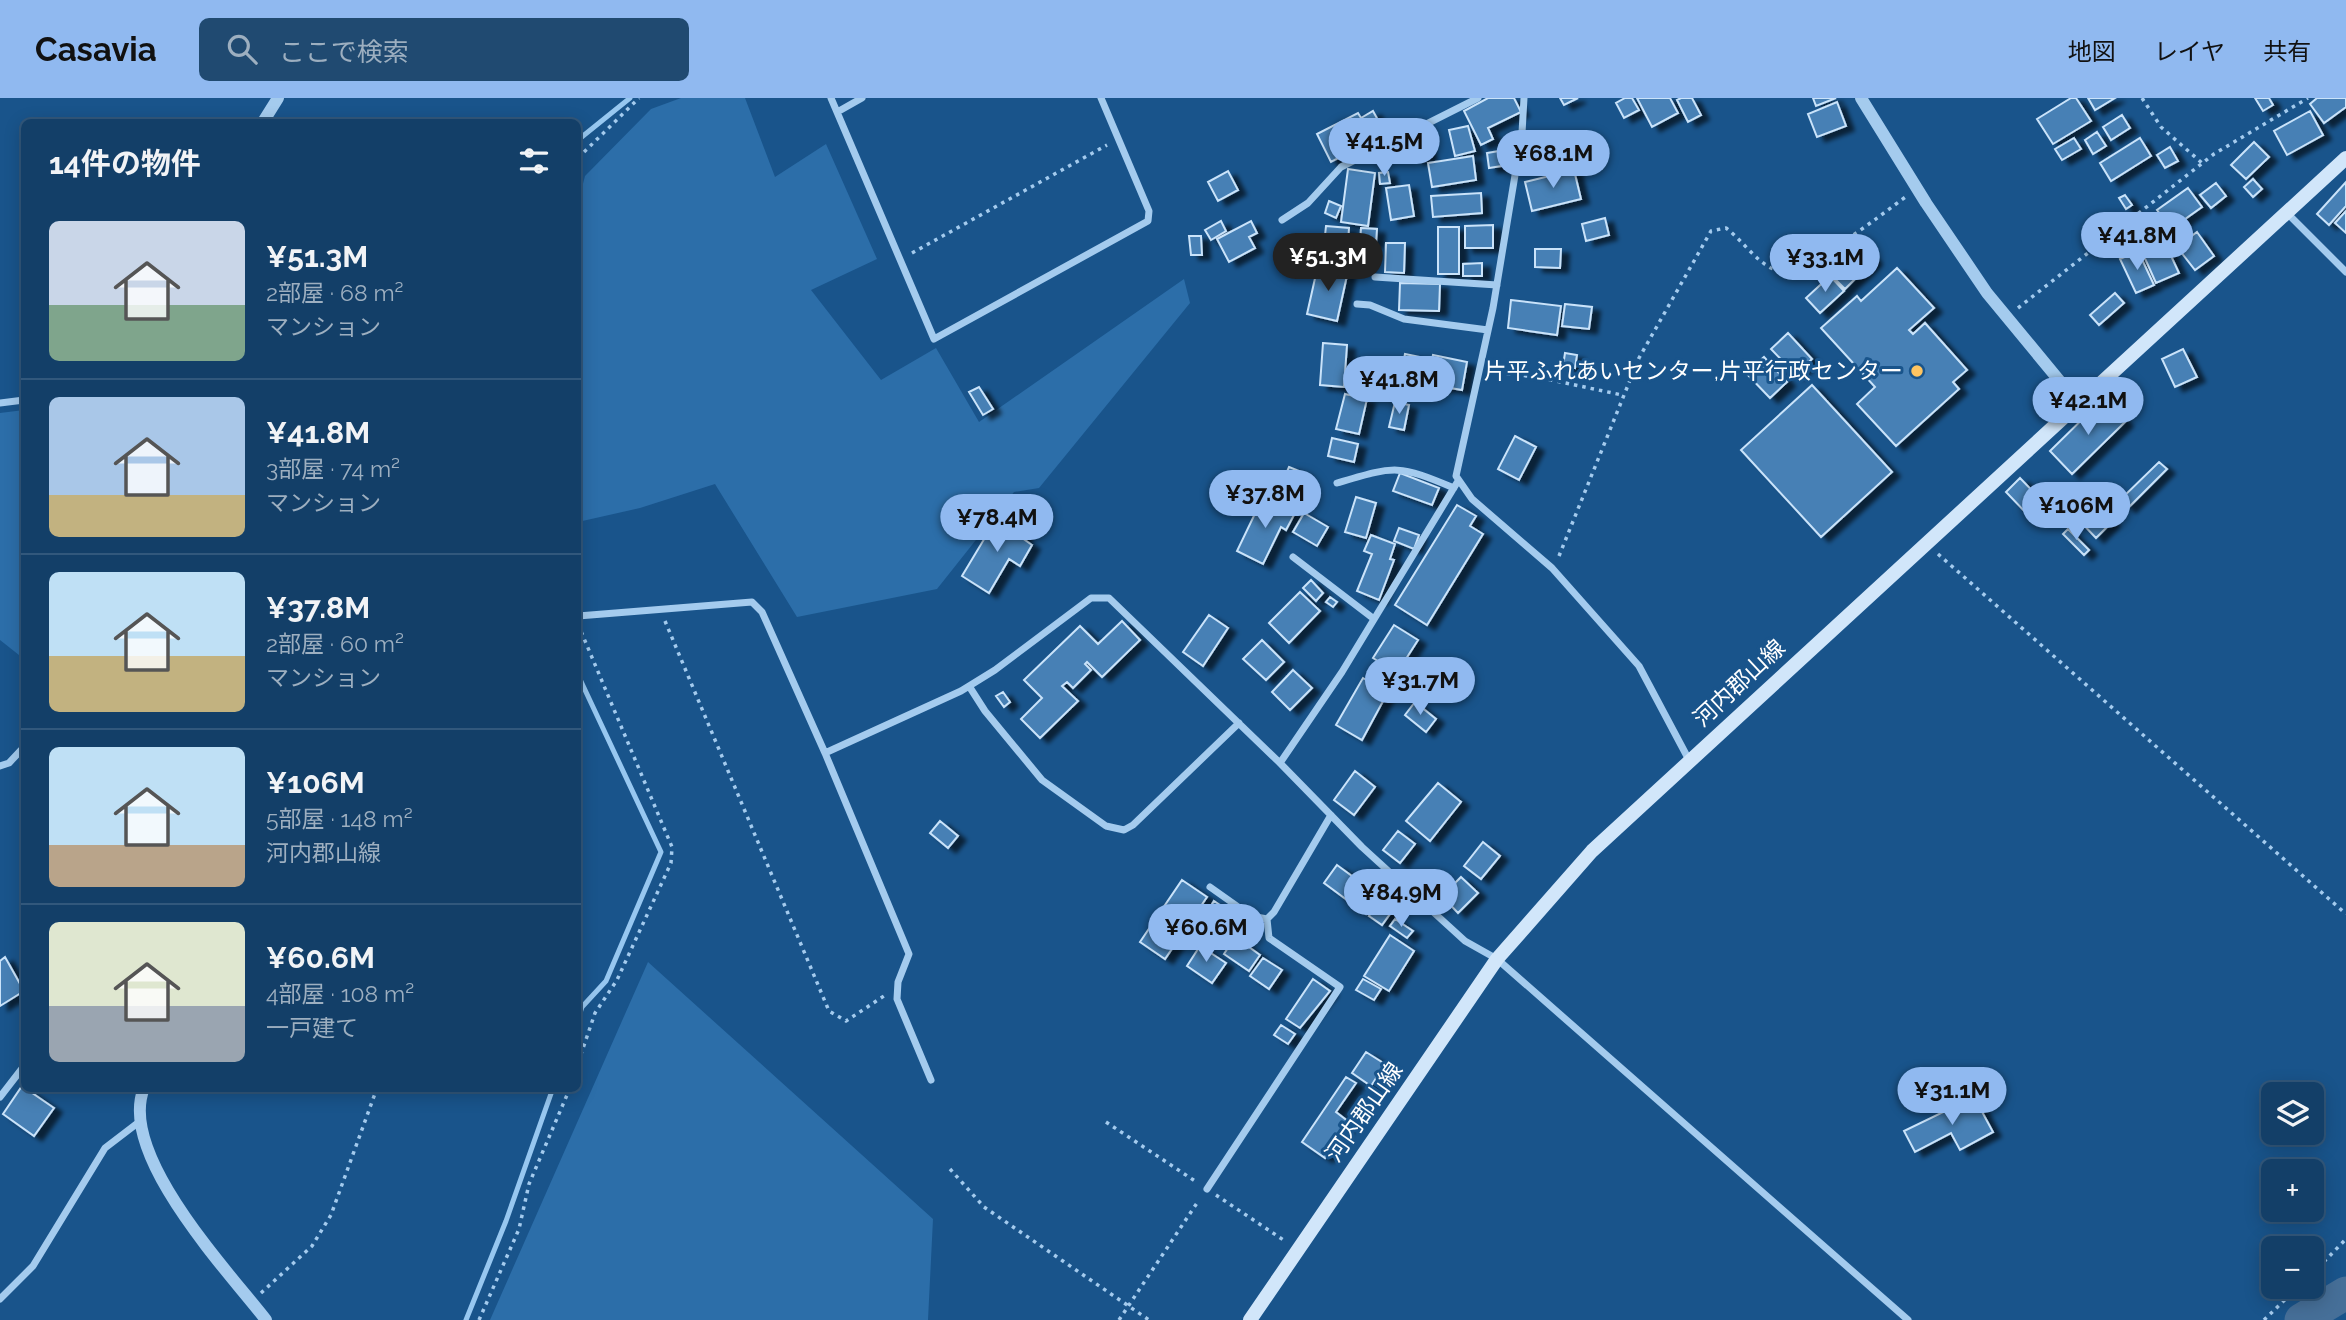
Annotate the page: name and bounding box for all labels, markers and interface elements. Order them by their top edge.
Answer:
search box [199,18,689,81]
text: Casavia [35,30,157,69]
icon: search [223,30,261,68]
text: ここで検索 [279,37,409,67]
text: 地図 [2068,37,2116,66]
text: レイヤ [2154,37,2225,66]
text: 共有 [2263,37,2311,66]
pin: ¥41.5M [1327,118,1441,178]
text: ¥41.5M [1345,127,1423,154]
pin: ¥68.1M [1496,130,1610,190]
text: ¥68.1M [1513,139,1593,166]
icon: filters [515,142,553,180]
text: 14件の物件 [49,146,201,181]
pin: ¥41.8M [2080,212,2194,272]
text: ¥41.8M [2097,221,2177,248]
pin: ¥51.3M [1271,234,1385,293]
pin: ¥33.1M [1768,234,1882,294]
text: ¥51.3M [266,239,368,274]
text: ¥51.3M [1289,242,1367,269]
text: ¥33.1M [1786,243,1864,270]
icon: home [105,249,189,333]
text: 2部屋 · 68 m² [266,279,404,306]
text: マンション [266,313,381,340]
pin: ¥41.8M [1342,356,1456,416]
place label: 片平ふれあいセンター,片平行政センター [1484,357,1903,384]
marker: 片平ふれあいセンター,片平行政センター [1909,363,1925,379]
text: ¥41.8M [1359,365,1439,392]
pin: ¥42.1M [2031,378,2145,437]
text: ¥42.1M [2049,386,2127,413]
text: ¥41.8M [266,415,370,450]
icon: home [105,425,189,509]
text: 3部屋 · 74 m² [266,455,400,482]
pin: ¥37.8M [1208,470,1322,530]
text: ¥37.8M [1225,479,1305,506]
pin: ¥106M [2027,482,2125,542]
text: マンション [266,489,381,516]
text: ¥106M [2038,491,2114,518]
pin: ¥78.4M [940,494,1054,554]
text: ¥78.4M [956,503,1038,530]
text: ¥37.8M [266,590,370,625]
icon: home [105,600,189,684]
text: 2部屋 · 60 m² [266,630,404,657]
street label: 河内郡山線 [1687,634,1790,732]
pin: ¥31.7M [1363,658,1477,717]
text: マンション [266,664,381,691]
text: ¥31.7M [1381,666,1459,693]
text: ¥106M [266,765,365,800]
icon: home [105,775,189,859]
text: 5部屋 · 148 m² [266,805,413,832]
text: 河内郡山線 [266,839,381,866]
pin: ¥84.9M [1344,870,1458,929]
text: ¥84.9M [1360,878,1442,905]
pin: ¥60.6M [1149,904,1263,964]
text: ¥60.6M [1164,913,1248,940]
text: ¥60.6M [266,940,375,975]
icon: home [105,950,189,1034]
text: 4部屋 · 108 m² [266,980,414,1007]
text: 一戸建て [266,1014,358,1041]
street label: 河内郡山線 [1320,1057,1408,1167]
pin: ¥31.1M [1895,1068,2009,1127]
text: ¥31.1M [1913,1076,1991,1103]
map controls [2261,1082,2324,1299]
button: layers [2261,1082,2324,1145]
button: + [2261,1159,2324,1222]
button: − [2261,1236,2324,1299]

